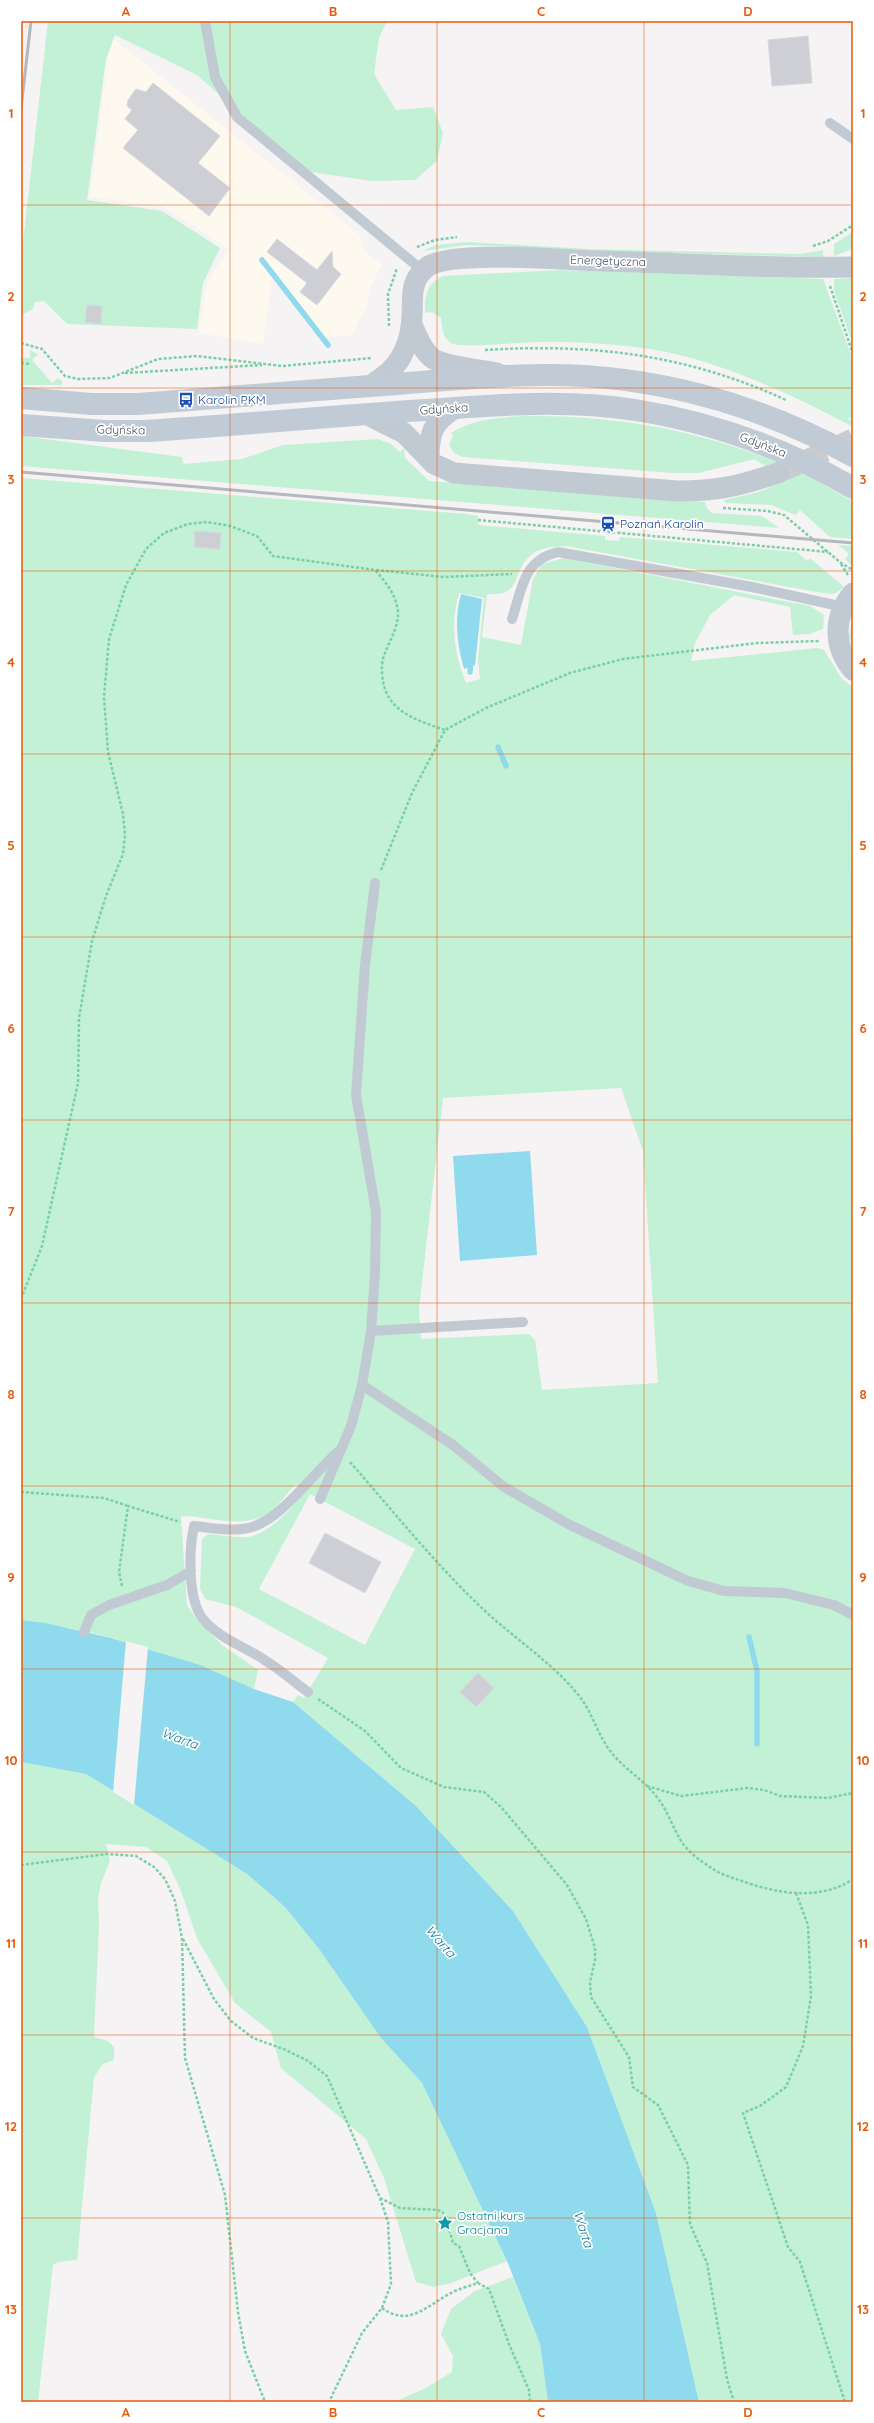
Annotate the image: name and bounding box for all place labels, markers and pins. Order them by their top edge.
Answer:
bus stop icon: Karolin PKM [177,391,195,409]
place label: Karolin PKM [198,392,266,407]
station icon: Poznań Karolin [599,515,617,533]
place label: Poznań Karolin [620,516,704,531]
place label: Ostatni kurs Gracjana [457,2208,524,2237]
place icon: Ostatni kurs Gracjana [436,2214,454,2232]

